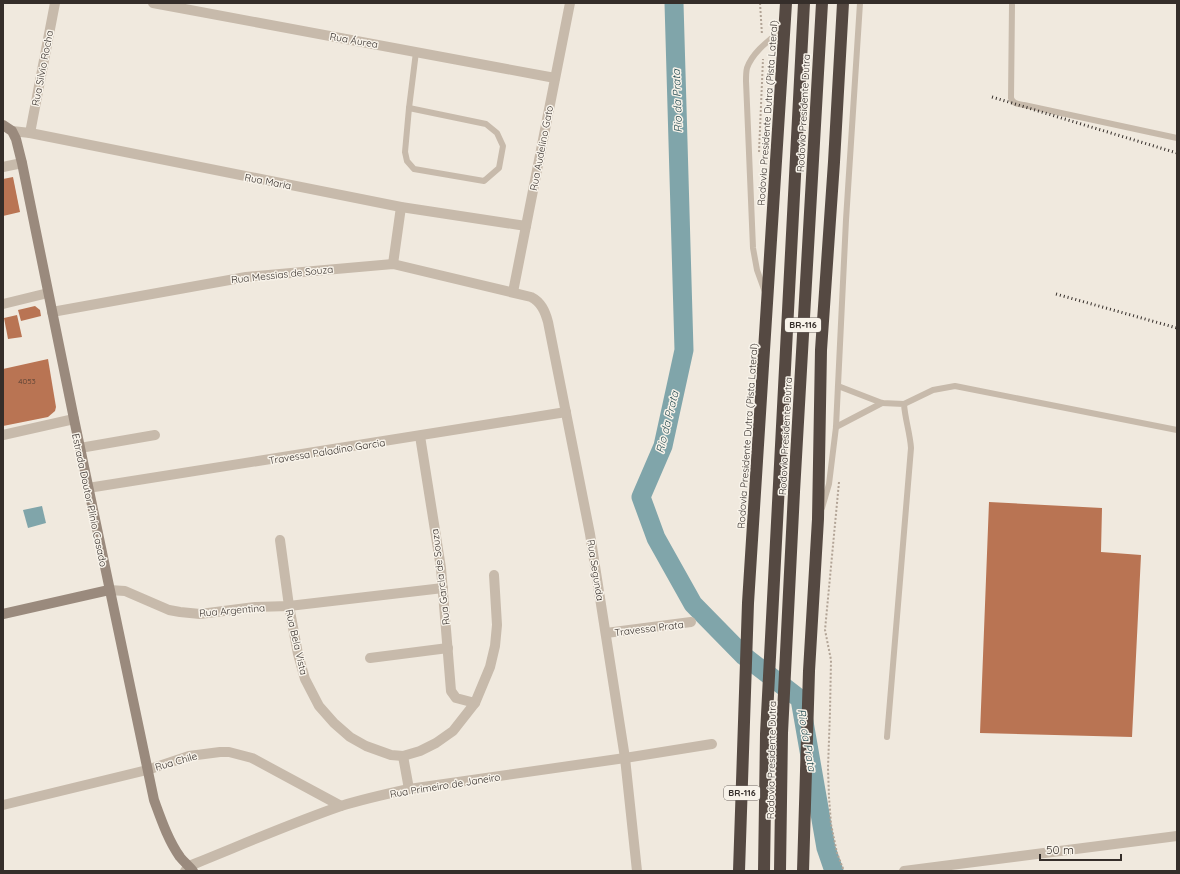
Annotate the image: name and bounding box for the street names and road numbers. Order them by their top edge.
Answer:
street label: Rodovia Presidente Dutra (Pista Lateral) [755,20,780,206]
street label: Rua Silvio Rocha [29,29,56,107]
street label: Rua Áurea [329,30,379,51]
street label: Rodovia Presidente Dutra [794,54,813,172]
street label: Rua Audelino Gato [527,104,556,192]
street label: Rua Maria [243,171,292,192]
street label: Rua Messias de Souza [230,263,334,286]
road number: BR-116 [785,318,821,332]
street label: Rodovia Presidente Dutra (Pista Lateral) [735,343,760,529]
street label: Rodovia Presidente Dutra [776,377,795,495]
street label: Estrada Doutor Plínio Casado [69,432,110,568]
street label: Travessa Paladino Garcia [268,436,386,467]
street label: Rua Garcia de Souza [428,528,453,626]
street label: Rua Segunda [584,538,607,602]
street label: Rua Argentina [199,601,266,620]
street label: Rua Bela Vista [283,608,310,676]
street label: Travessa Prata [614,618,684,639]
street label: Rodovia Presidente Dutra [764,701,779,819]
street label: Rua Chile [154,749,199,774]
street label: Rua Primeiro de Janeiro [389,770,501,801]
road number: BR-116 [724,786,760,800]

